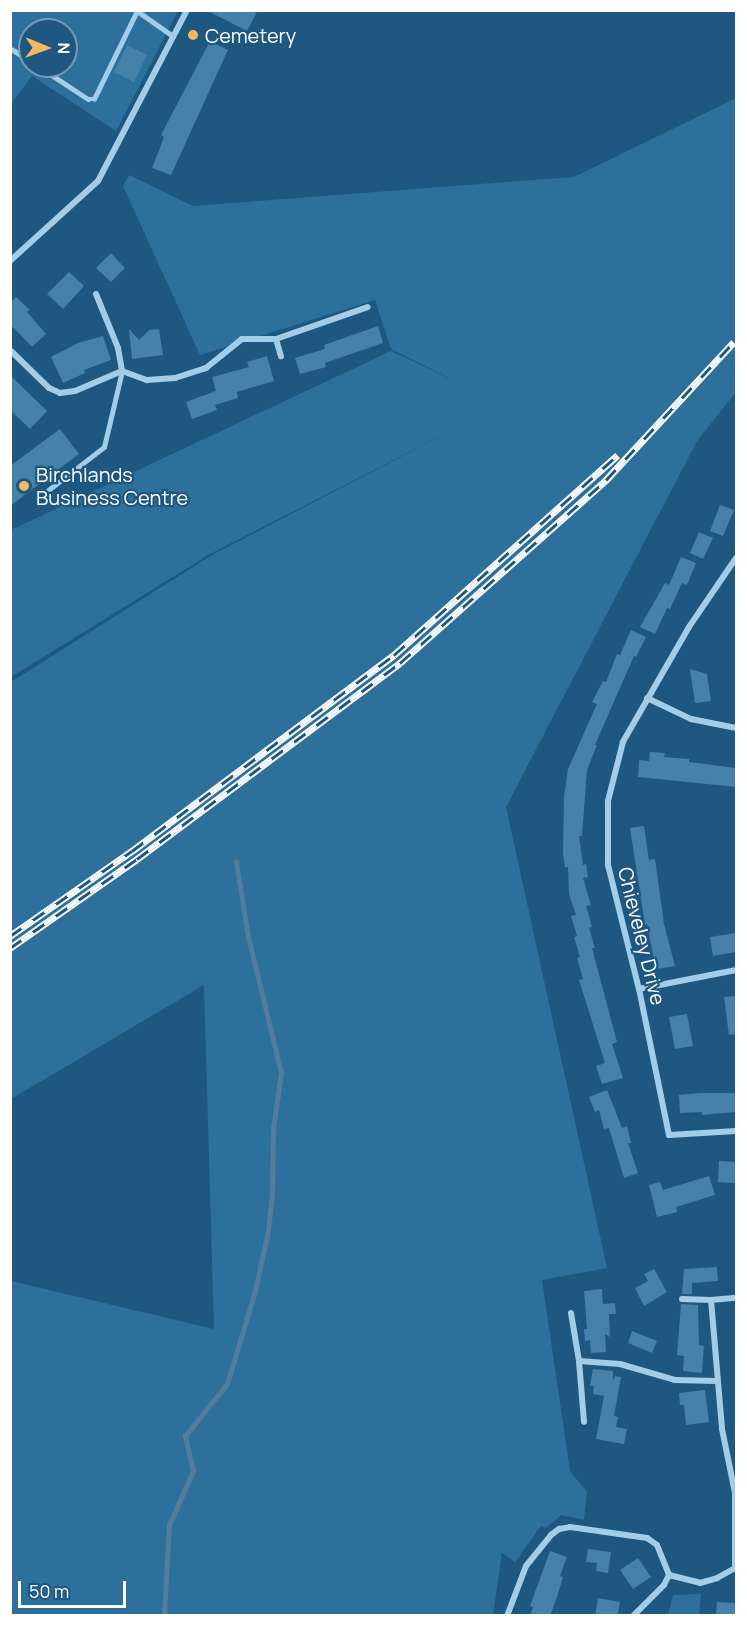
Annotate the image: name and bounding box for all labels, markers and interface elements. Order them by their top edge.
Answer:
north arrow [18,18,78,78]
place label: Cemetery [205,23,296,47]
marker: Cemetery [186,28,200,42]
text: N [53,42,75,54]
place label: Birchlands Business Centre [36,462,188,509]
marker: Birchlands Business Centre [17,479,31,493]
street label: Chieveley Drive [613,865,671,1007]
scale bar [21,1569,129,1607]
text: 50 m [29,1579,69,1603]

